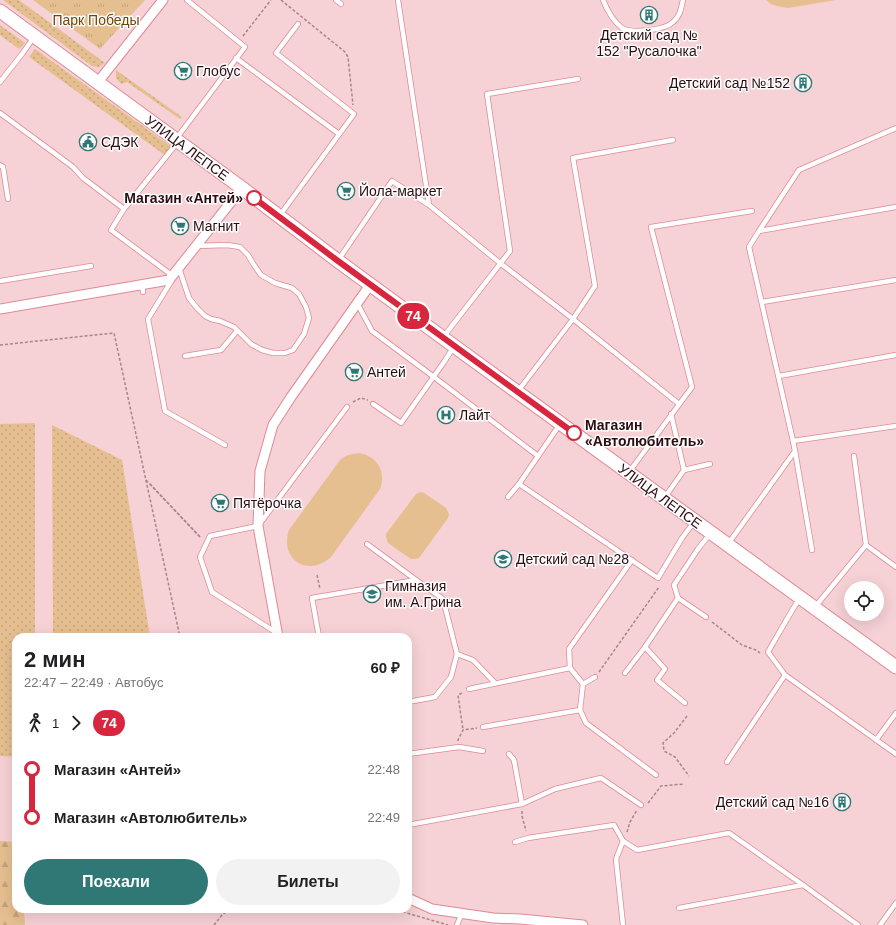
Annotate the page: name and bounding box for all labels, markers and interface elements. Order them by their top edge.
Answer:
building icon: Детский сад № 152 "Русалочка" [639,5,659,25]
park label: Парк Победы [52,12,140,28]
place label: Детский сад № 152 "Русалочка" [596,27,702,59]
supermarket icon: Глобус [173,61,193,81]
place label: Глобус [196,63,240,79]
building icon: Детский сад №152 [793,73,813,93]
place label: Детский сад №152 [669,75,790,91]
street label: УЛИЦА ЛЕПСЕ [142,112,232,184]
public building icon: СДЭК [78,132,98,152]
place label: СДЭК [101,134,139,150]
supermarket icon: Йола-маркет [336,181,356,201]
place label: Йола-маркет [359,182,443,199]
place label: Магазин «Антей» [124,190,243,206]
marker: Магазин «Антей» [246,190,262,206]
supermarket icon: Магнит [170,216,190,236]
place label: Магнит [193,218,240,234]
line badge: 74 [395,303,431,329]
text: 74 [405,308,421,324]
supermarket icon: Антей [344,362,364,382]
place label: Антей [367,364,406,380]
hospital icon: Лайт [436,405,456,425]
place label: Лайт [459,407,491,423]
place label: Магазин «Автолюбитель» [585,417,704,449]
marker: Магазин «Автолюбитель» [566,425,582,441]
street label: УЛИЦА ЛЕПСЕ [615,460,705,532]
supermarket icon: Пятёрочка [210,493,230,513]
place label: Пятёрочка [233,495,302,511]
school or university icon: Детский сад №28 [493,549,513,569]
place label: Детский сад №28 [516,551,629,567]
place label: Гимназия им. А.Грина [385,578,462,610]
map controls [844,581,884,621]
button: locate [844,581,884,621]
school or university icon: Гимназия им. А.Грина [362,584,382,604]
text: 2 мин [24,647,85,672]
text: 60 ₽ [370,659,400,676]
text: 22:47 – 22:49 · Автобус [24,675,163,690]
icon: walk [24,712,46,734]
icon: forward [65,712,87,734]
text: 74 [101,715,117,731]
text: 1 [52,716,59,731]
text: Магазин «Антей» [54,761,181,778]
text: 22:48 [367,762,400,777]
building icon: Детский сад №16 [832,792,852,812]
place label: Детский сад №16 [716,794,829,810]
text: Магазин «Автолюбитель» [54,809,247,826]
text: 22:49 [367,810,400,825]
button: Поехали [24,859,208,905]
button: Билеты [216,859,400,905]

